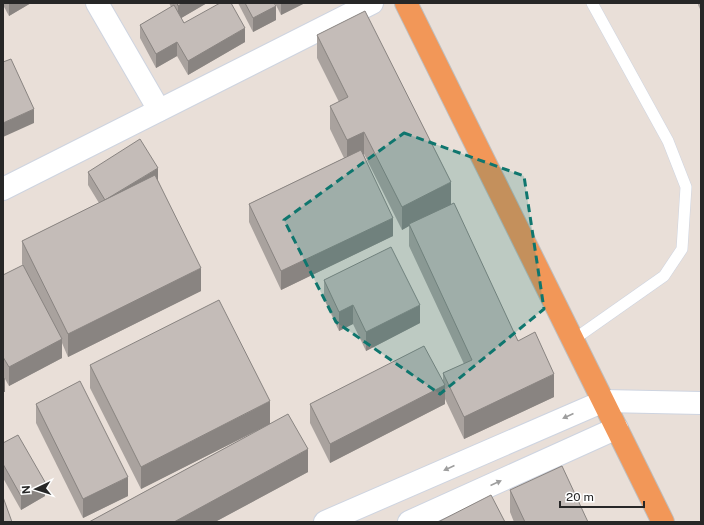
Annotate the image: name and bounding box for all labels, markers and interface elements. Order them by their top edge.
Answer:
one-way arrow [563,413,574,419]
one-way arrow [443,465,455,471]
north arrow [16,469,56,509]
one-way arrow [490,480,502,486]
scale bar [560,483,644,509]
text: N [20,485,32,494]
text: 20 m [566,490,594,504]

